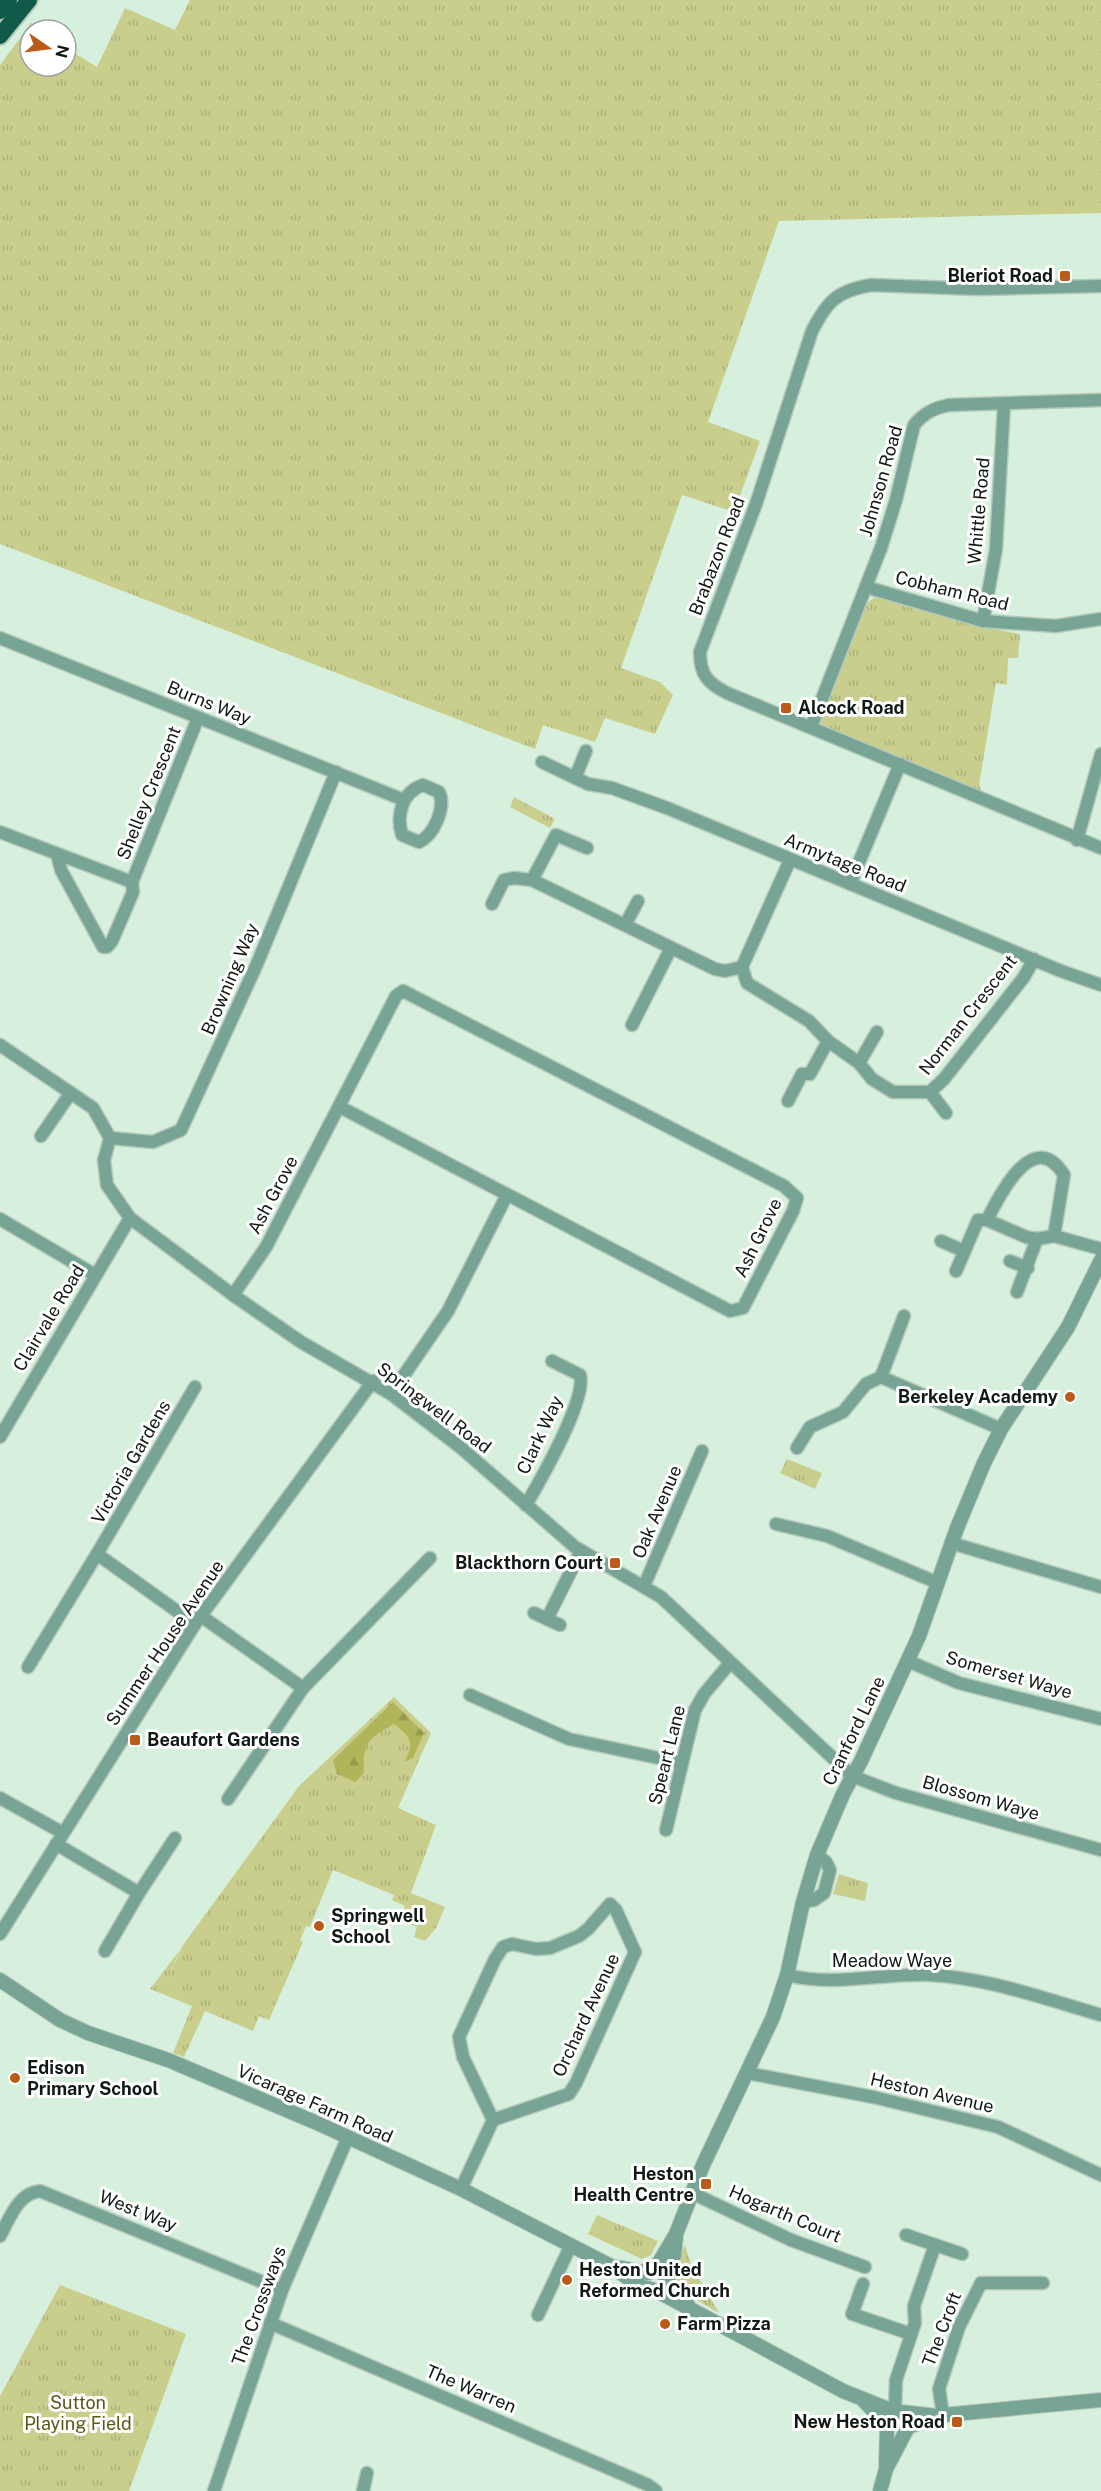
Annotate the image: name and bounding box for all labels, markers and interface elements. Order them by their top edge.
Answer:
north arrow [18,18,78,78]
text: N [51,43,73,60]
place label: Bleriot Road [947,265,1053,286]
marker: Bleriot Road [1058,269,1072,283]
street label: Johnson Road [855,423,906,539]
street label: Whittle Road [963,457,994,565]
street label: Brabazon Road [684,494,749,618]
street label: Cobham Road [893,566,1011,615]
street label: Burns Way [164,676,255,729]
place label: Alcock Road [798,697,905,718]
marker: Alcock Road [779,701,793,715]
street label: Shelley Crescent [112,723,185,863]
street label: Armytage Road [781,829,909,897]
street label: Browning Way [197,919,263,1038]
street label: Norman Crescent [914,951,1021,1079]
street label: Ash Grove [243,1152,302,1237]
street label: Ash Grove [729,1195,786,1281]
street label: Clairvale Road [9,1261,89,1375]
street label: Springwell Road [373,1358,496,1457]
place label: Berkeley Academy [898,1386,1058,1407]
marker: Berkeley Academy [1063,1390,1077,1404]
street label: Clark Way [512,1392,567,1478]
street label: Victoria Gardens [87,1396,174,1527]
street label: Oak Avenue [627,1462,686,1562]
place label: Blackthorn Court [455,1552,603,1573]
street label: Summer House Avenue [101,1556,228,1729]
marker: Blackthorn Court [608,1556,622,1570]
street label: Somerset Waye [944,1646,1075,1703]
street label: Cranford Lane [818,1673,889,1789]
street label: Speart Lane [644,1703,689,1807]
place label: Beaufort Gardens [147,1729,300,1750]
marker: Beaufort Gardens [128,1733,142,1747]
street label: Blossom Waye [920,1771,1042,1824]
place label: Springwell School [331,1905,425,1947]
marker: Springwell School [312,1919,326,1933]
street label: Orchard Avenue [548,1950,623,2080]
street label: Meadow Waye [832,1950,952,1971]
place label: Edison Primary School [27,2057,159,2099]
street label: Vicarage Farm Road [234,2060,396,2147]
street label: Heston Avenue [868,2068,996,2117]
marker: Edison Primary School [8,2071,22,2085]
place label: Heston Health Centre [573,2163,694,2205]
marker: Heston Health Centre [699,2177,713,2191]
street label: Hogarth Court [726,2180,845,2247]
street label: West Way [96,2185,180,2236]
street label: The Crossways [227,2243,290,2368]
place label: Heston United Reformed Church [579,2259,730,2301]
marker: Heston United Reformed Church [560,2273,574,2287]
street label: The Croft [918,2289,965,2369]
place label: Farm Pizza [677,2313,771,2334]
marker: Farm Pizza [658,2317,672,2331]
street label: The Warren [423,2360,519,2417]
park label: Sutton Playing Field [24,2392,132,2434]
place label: New Heston Road [794,2411,945,2432]
marker: New Heston Road [950,2415,964,2429]

